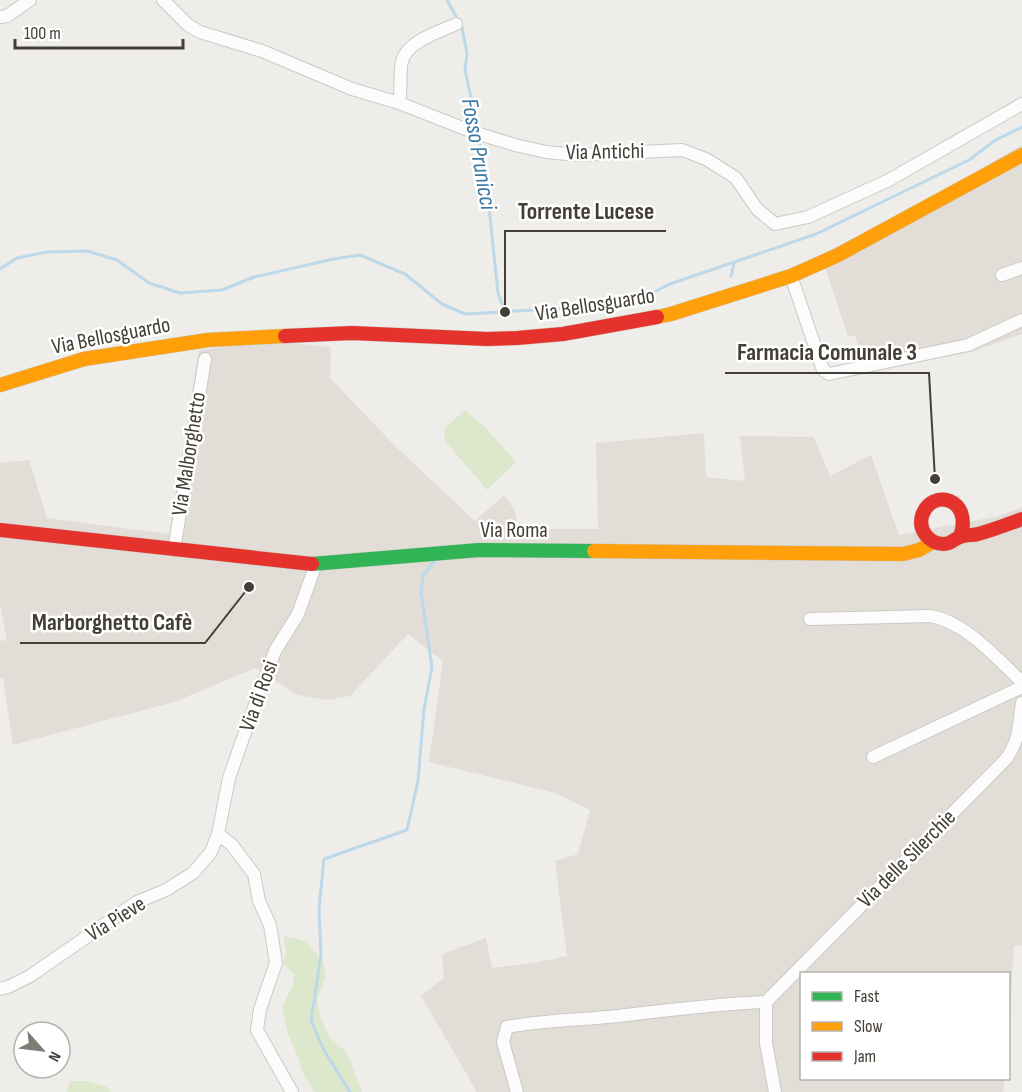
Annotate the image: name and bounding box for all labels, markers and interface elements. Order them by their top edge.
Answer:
scale bar [15,12,183,50]
text: 100 m [24,23,61,44]
water label: Fosso Prunicci [455,96,503,213]
street label: Via Antichi [566,138,644,166]
callout: Torrente Lucese [505,189,666,231]
text: Torrente Lucese [518,197,654,226]
street label: Via Bellosguardo [533,282,657,328]
street label: Via Bellosguardo [49,311,173,361]
callout: Farmacia Comunale 3 [725,331,929,373]
text: Farmacia Comunale 3 [737,338,917,367]
street label: Via Malborghetto [166,390,212,518]
street label: Via Roma [480,517,548,544]
callout: Marborghetto Cafè [20,601,205,643]
text: Marborghetto Cafè [32,608,192,637]
street label: Via di Rosi [234,657,284,735]
street label: Via delle Silerchie [852,804,962,914]
street label: Via Pieve [81,890,151,948]
legend [800,972,1010,1080]
text: Fast [854,986,880,1007]
text: Slow [854,1016,883,1037]
north arrow [12,1020,72,1080]
text: Jam [853,1046,876,1067]
text: N [44,1048,64,1065]

